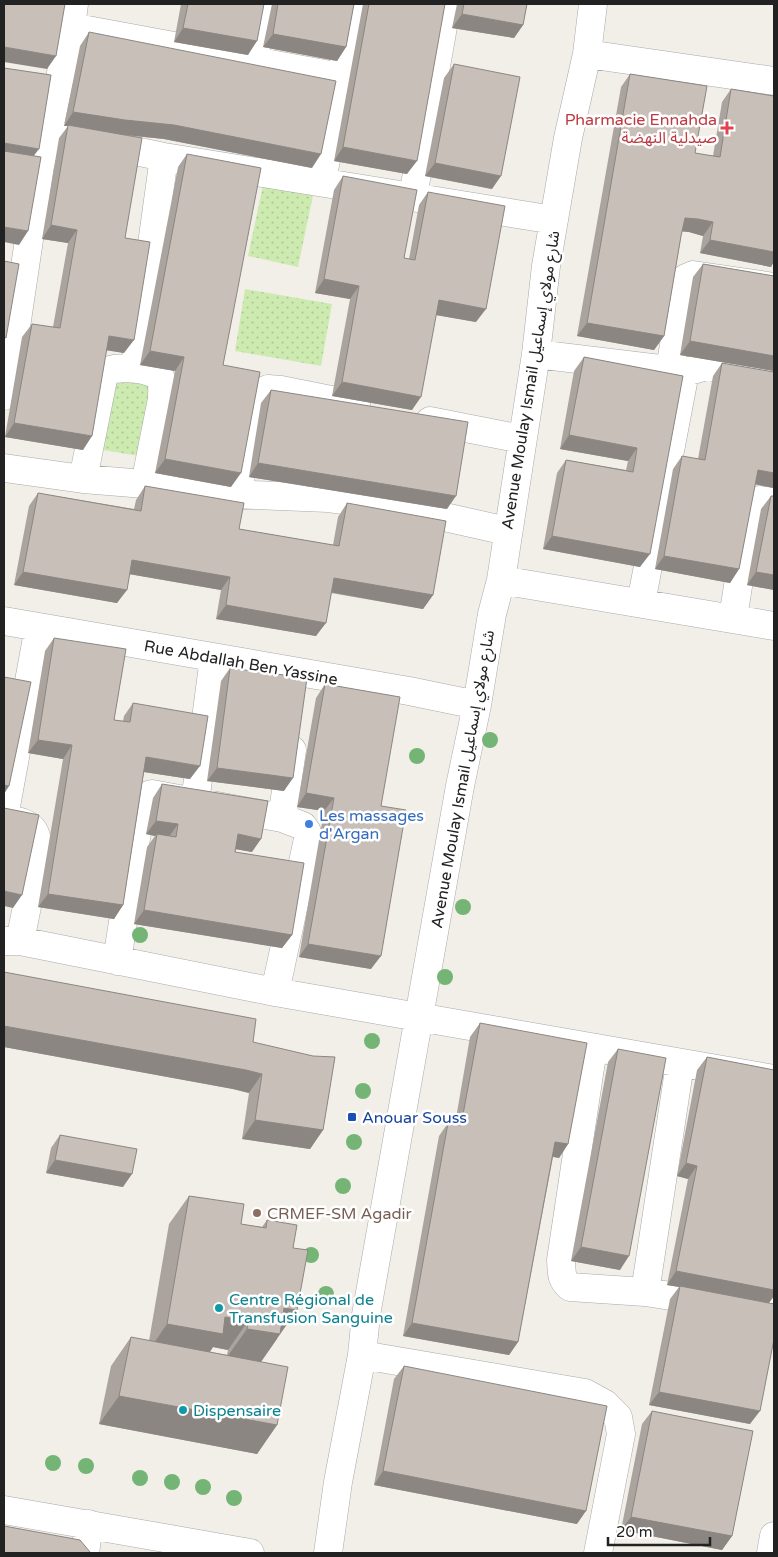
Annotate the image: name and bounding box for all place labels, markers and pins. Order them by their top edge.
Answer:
place label: Pharmacie Ennahda صيدلية النهضة [565,110,717,148]
marker: Pharmacie Ennahda صيدلية النهضة [721,122,733,134]
place label: Les massages d'Argan [319,806,424,844]
marker: Les massages d'Argan [303,818,315,830]
place label: Anouar Souss [362,1108,467,1128]
marker: Anouar Souss [346,1111,358,1123]
place label: CRMEF-SM Agadir [267,1204,413,1224]
marker: CRMEF-SM Agadir [251,1207,263,1219]
place label: Centre Régional de Transfusion Sanguine [229,1290,393,1328]
marker: Centre Régional de Transfusion Sanguine [213,1302,225,1314]
place label: Dispensaire [193,1401,281,1421]
marker: Dispensaire [177,1404,189,1416]

